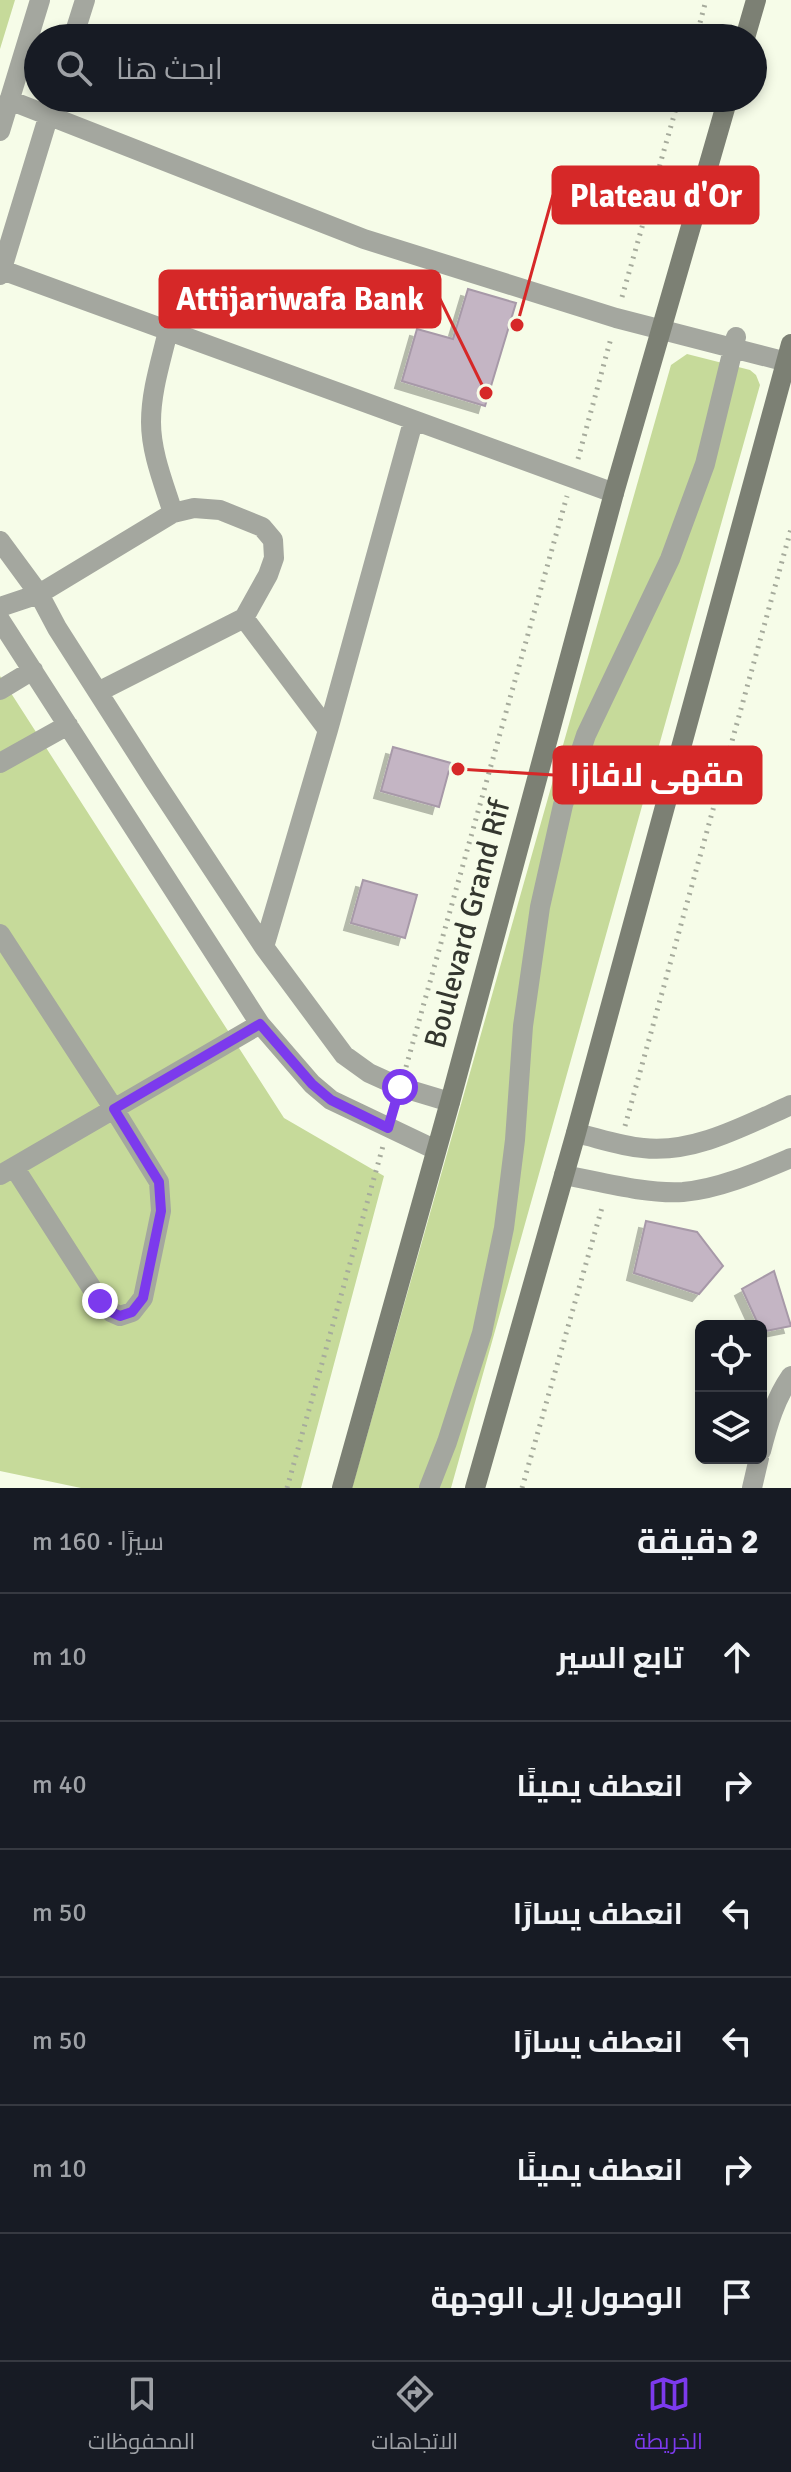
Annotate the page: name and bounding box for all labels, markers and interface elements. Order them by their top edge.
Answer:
search box [24,24,767,112]
icon: search [52,46,96,90]
text: ابحث هنا [116,51,223,88]
callout: Plateau d'Or [553,167,758,223]
text: Plateau d'Or [570,177,743,216]
callout: Attijariwafa Bank [160,271,440,327]
text: Attijariwafa Bank [176,280,424,319]
callout: مقهى لافازا [554,747,761,803]
text: مقهى لافازا [570,756,744,795]
street label: Boulevard Grand Rif [417,794,519,1052]
route start [382,1069,418,1105]
route end [82,1283,118,1319]
map controls [695,1320,767,1464]
button: locate [695,1320,767,1392]
button: layers [695,1392,767,1464]
text: 2 دقيقة [637,1521,759,1563]
text: سيرًا · 160 m [32,1526,164,1558]
icon: ahead [715,1635,759,1679]
text: تابع السير [557,1640,683,1677]
text: 10 m [32,1641,87,1673]
icon: right [715,1763,759,1807]
text: انعطف يمينًا [516,1768,683,1805]
text: 40 m [32,1769,87,1801]
icon: left [715,1891,759,1935]
text: انعطف يسارًا [513,1896,683,1933]
text: 50 m [32,1897,87,1929]
icon: left [715,2019,759,2063]
text: انعطف يسارًا [513,2024,683,2061]
text: 50 m [32,2025,87,2057]
icon: right [715,2147,759,2191]
text: انعطف يمينًا [516,2152,683,2189]
text: 10 m [32,2153,87,2185]
icon: arrive [715,2275,759,2319]
text: الوصول إلى الوجهة [431,2280,683,2317]
tab: المحفوظات [88,2372,195,2462]
tab: الاتجاهات [371,2372,458,2462]
tab: الخريطة [634,2372,703,2462]

